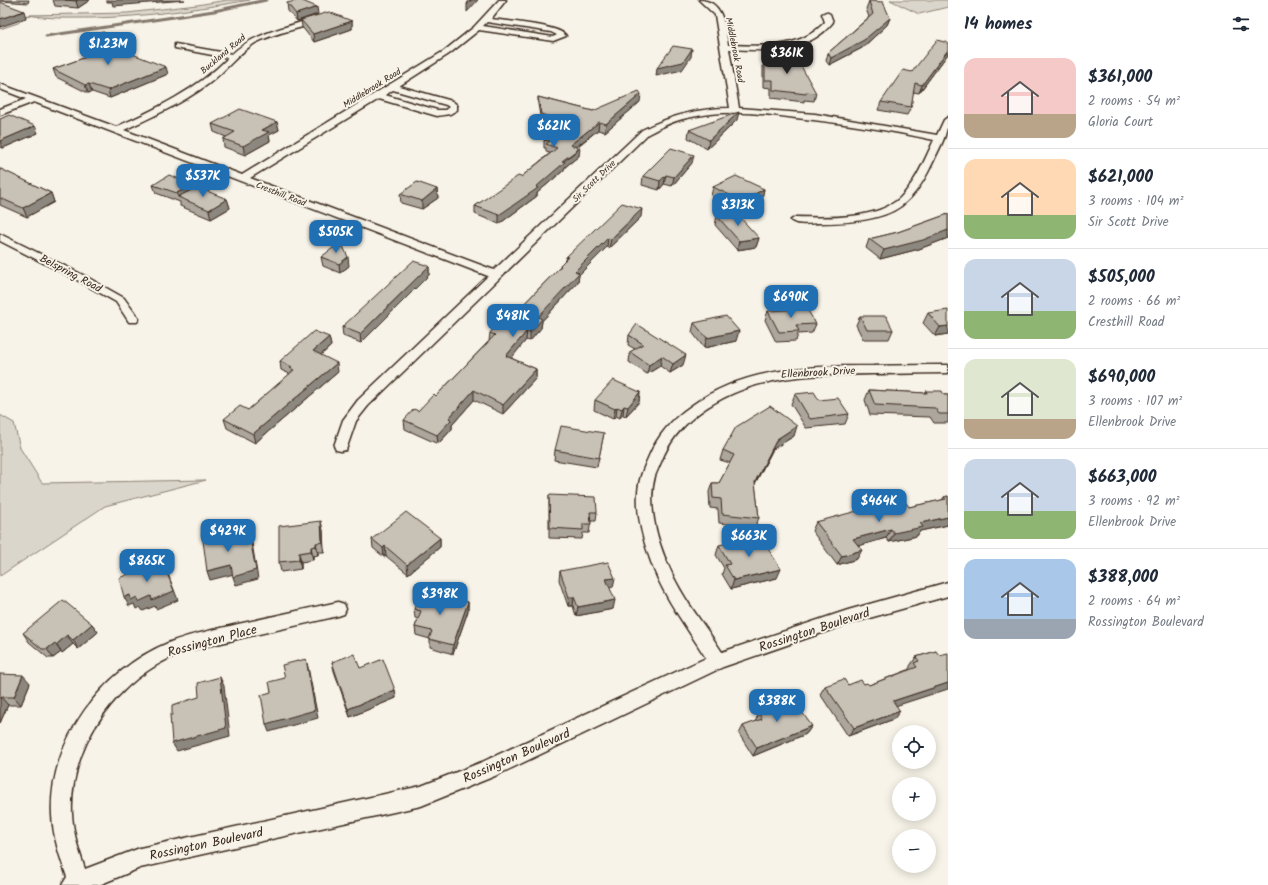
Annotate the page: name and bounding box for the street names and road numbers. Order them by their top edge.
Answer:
street label: Middlebrook Road [721,16,748,85]
street label: Buckland Road [197,30,250,78]
street label: Middlebrook Road [340,64,405,112]
street label: Sir Scott Drive [569,157,620,206]
street label: Cresthill Road [253,178,309,211]
street label: Belspring Road [36,250,105,298]
street label: Ellenbrook Drive [780,362,856,384]
street label: Rossington Boulevard [756,602,873,658]
street label: Rossington Place [165,619,260,663]
street label: Rossington Boulevard [460,723,574,789]
street label: Rossington Boulevard [148,822,266,867]

